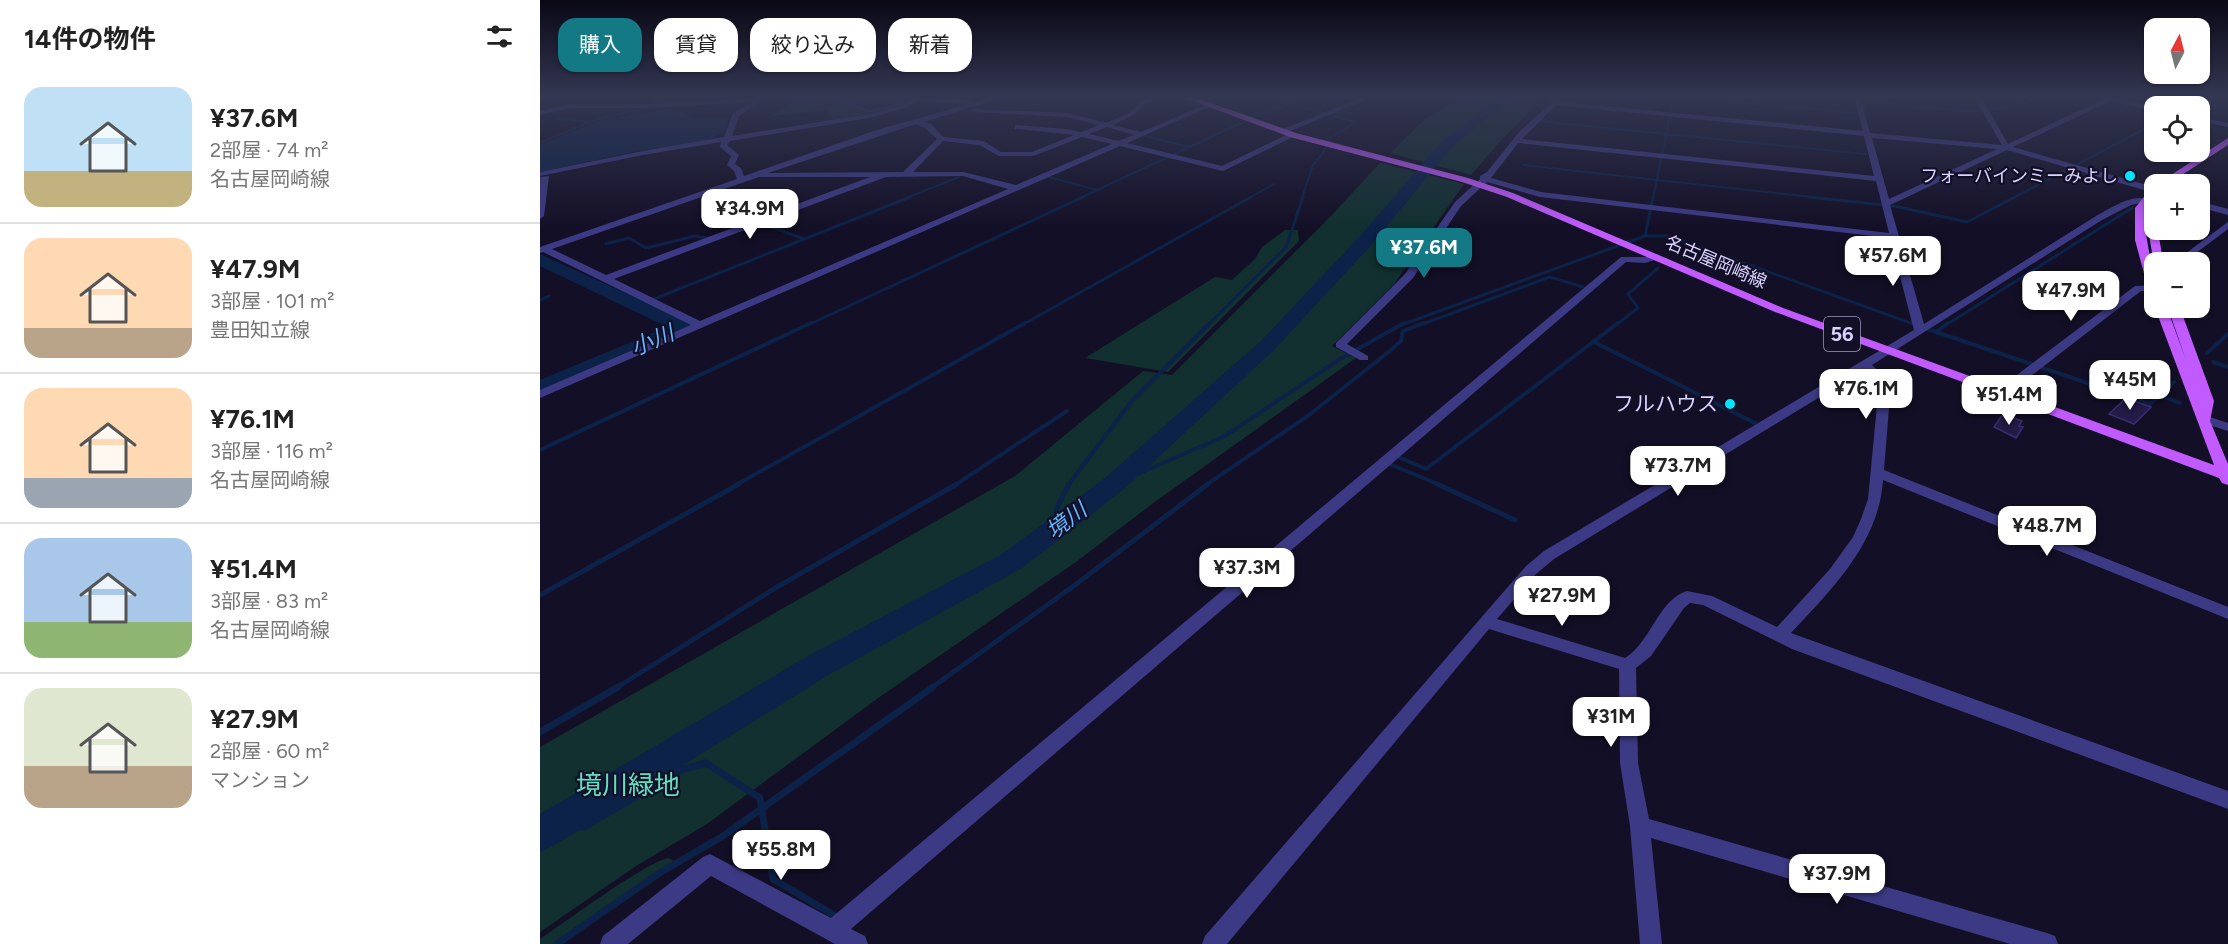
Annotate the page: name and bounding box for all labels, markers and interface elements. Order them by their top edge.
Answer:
chip: 購入 [558,18,642,72]
chip: 賃貸 [654,18,738,72]
chip: 絞り込み [750,18,876,72]
chip: 新着 [888,18,972,72]
north arrow [2144,18,2210,84]
map controls [2144,18,2210,318]
icon: filters [483,20,516,53]
text: 14件の物件 [24,23,155,55]
button: locate [2144,96,2210,162]
text: ¥37.6M [210,102,298,134]
icon: home [72,111,144,183]
text: 2部屋 · 74 m² [210,138,328,162]
place label: フォーバインミーみよし [1920,165,2118,187]
text: 名古屋岡崎線 [210,167,330,191]
marker: フォーバインミーみよし [2123,169,2137,183]
button: + [2144,174,2210,240]
pin: ¥34.9M [701,189,799,240]
text: ¥34.9M [715,196,785,220]
pin: ¥37.6M [1375,228,1473,279]
street label: 名古屋岡崎線 [1662,231,1770,293]
text: ¥37.6M [1390,235,1458,259]
pin: ¥57.6M [1844,236,1942,287]
text: ¥57.6M [1859,243,1927,267]
button: − [2144,252,2210,318]
text: ¥47.9M [210,253,300,285]
icon: home [72,262,144,334]
pin: ¥47.9M [2022,271,2120,322]
text: ¥47.9M [2036,278,2106,302]
text: 3部屋 · 101 m² [210,289,334,313]
road number: 56 [1824,317,1860,351]
text: 豊田知立線 [210,318,310,342]
water label: 小川 [627,319,680,361]
pin: ¥45M [2094,360,2166,411]
text: ¥45M [2103,367,2157,391]
pin: ¥76.1M [1817,369,1915,420]
pin: ¥51.4M [1960,375,2058,426]
text: ¥76.1M [1833,376,1899,400]
text: ¥51.4M [1976,382,2042,406]
place label: フルハウス [1613,391,1718,416]
marker: フルハウス [1723,397,1737,411]
text: ¥76.1M [210,403,295,435]
icon: home [72,412,144,484]
text: 3部屋 · 116 m² [210,439,333,463]
pin: ¥73.7M [1629,446,1727,497]
text: ¥73.7M [1644,453,1712,477]
text: 名古屋岡崎線 [210,468,330,492]
water label: 境川 [1041,495,1094,544]
pin: ¥48.7M [1998,506,2096,557]
text: ¥48.7M [2012,513,2082,537]
pin: ¥37.3M [1198,548,1296,599]
text: ¥51.4M [210,553,297,585]
text: ¥37.3M [1213,555,1281,579]
icon: home [72,562,144,634]
pin: ¥27.9M [1513,576,1611,627]
text: ¥27.9M [1528,583,1596,607]
text: 3部屋 · 83 m² [210,589,328,613]
text: 名古屋岡崎線 [210,618,330,642]
pin: ¥31M [1575,697,1647,748]
text: ¥27.9M [210,703,299,735]
text: ¥31M [1587,704,1635,728]
icon: home [72,712,144,784]
text: 2部屋 · 60 m² [210,739,329,763]
text: マンション [210,768,310,792]
park label: 境川緑地 [576,769,680,801]
pin: ¥55.8M [732,830,830,881]
text: ¥55.8M [746,837,816,861]
pin: ¥37.9M [1788,854,1886,905]
text: ¥37.9M [1803,861,1871,885]

